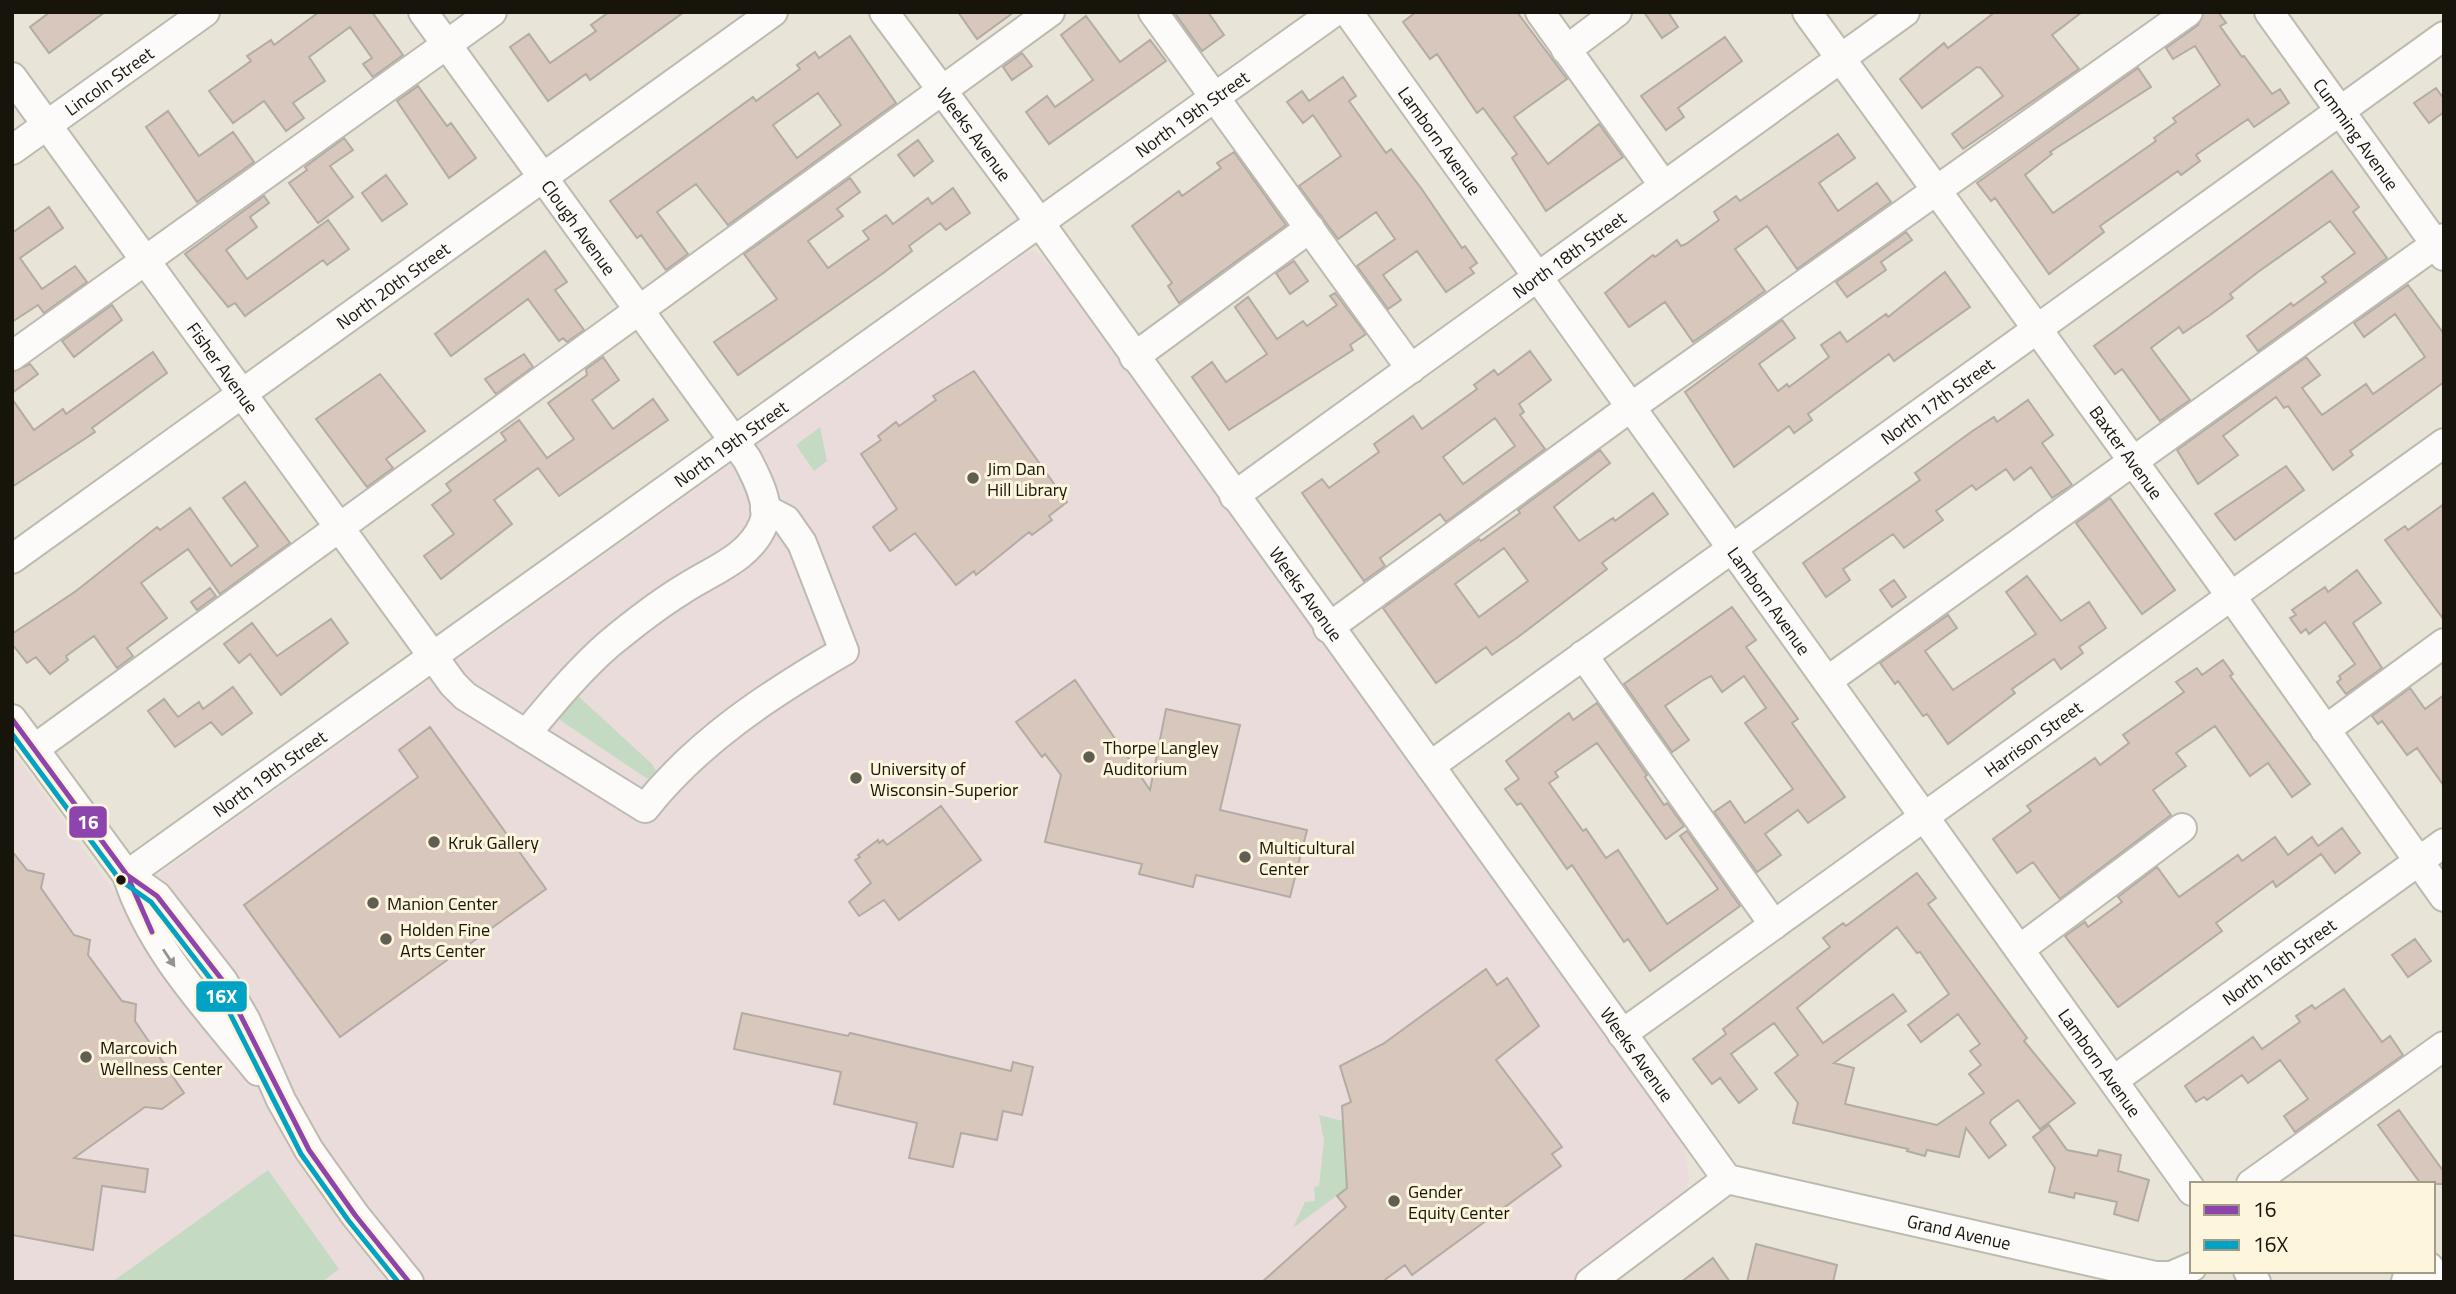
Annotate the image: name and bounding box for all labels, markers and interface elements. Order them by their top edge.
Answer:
street label: Lincoln Street [59,39,159,122]
street label: North 19th Street [1129,63,1255,164]
street label: Cumming Avenue [2307,72,2406,196]
street label: Weeks Avenue [931,81,1018,187]
street label: Lamborn Avenue [1392,81,1488,200]
street label: Clough Avenue [535,174,623,281]
street label: North 18th Street [1507,204,1632,305]
street label: North 20th Street [330,235,456,335]
street label: Fisher Avenue [181,316,265,419]
street label: North 17th Street [1875,350,2000,451]
street label: North 19th Street [668,393,794,494]
street label: Baxter Avenue [2083,400,2170,505]
place label: Jim Dan Hill Library [987,455,1068,503]
marker: Jim Dan Hill Library [965,470,981,486]
street label: Weeks Avenue [1263,541,1350,647]
street label: Lamborn Avenue [1721,541,1818,661]
street label: Harrison Street [1978,694,2088,783]
street label: North 19th Street [207,723,332,823]
place label: Thorpe Langley Auditorium [1103,734,1219,782]
marker: Thorpe Langley Auditorium [1081,749,1097,765]
place label: University of Wisconsin-Superior [870,755,1018,803]
marker: University of Wisconsin-Superior [848,770,864,786]
line badge: 16 [68,805,108,839]
text: 16 [77,807,99,836]
place label: Kruk Gallery [448,829,539,856]
marker: Kruk Gallery [426,834,442,850]
place label: Multicultural Center [1259,834,1355,882]
marker: Multicultural Center [1237,849,1253,865]
unlabelled marker [114,873,128,887]
place label: Manion Center [387,890,498,917]
marker: Manion Center [365,895,381,911]
street label: North 16th Street [2216,911,2342,1012]
place label: Holden Fine Arts Center [400,916,490,964]
marker: Holden Fine Arts Center [378,931,394,947]
one-way arrow [162,949,176,967]
line badge: 16X [195,980,248,1013]
text: 16X [205,981,237,1010]
street label: Weeks Avenue [1594,1001,1681,1107]
street label: Lamborn Avenue [2052,1003,2148,1122]
place label: Marcovich Wellness Center [100,1034,222,1082]
marker: Marcovich Wellness Center [78,1049,94,1065]
place label: Gender Equity Center [1408,1178,1510,1226]
legend [2190,1182,2435,1273]
marker: Gender Equity Center [1386,1193,1402,1209]
text: 16 [2253,1193,2277,1225]
street label: Grand Avenue [1905,1207,2014,1256]
text: 16X [2253,1228,2289,1260]

